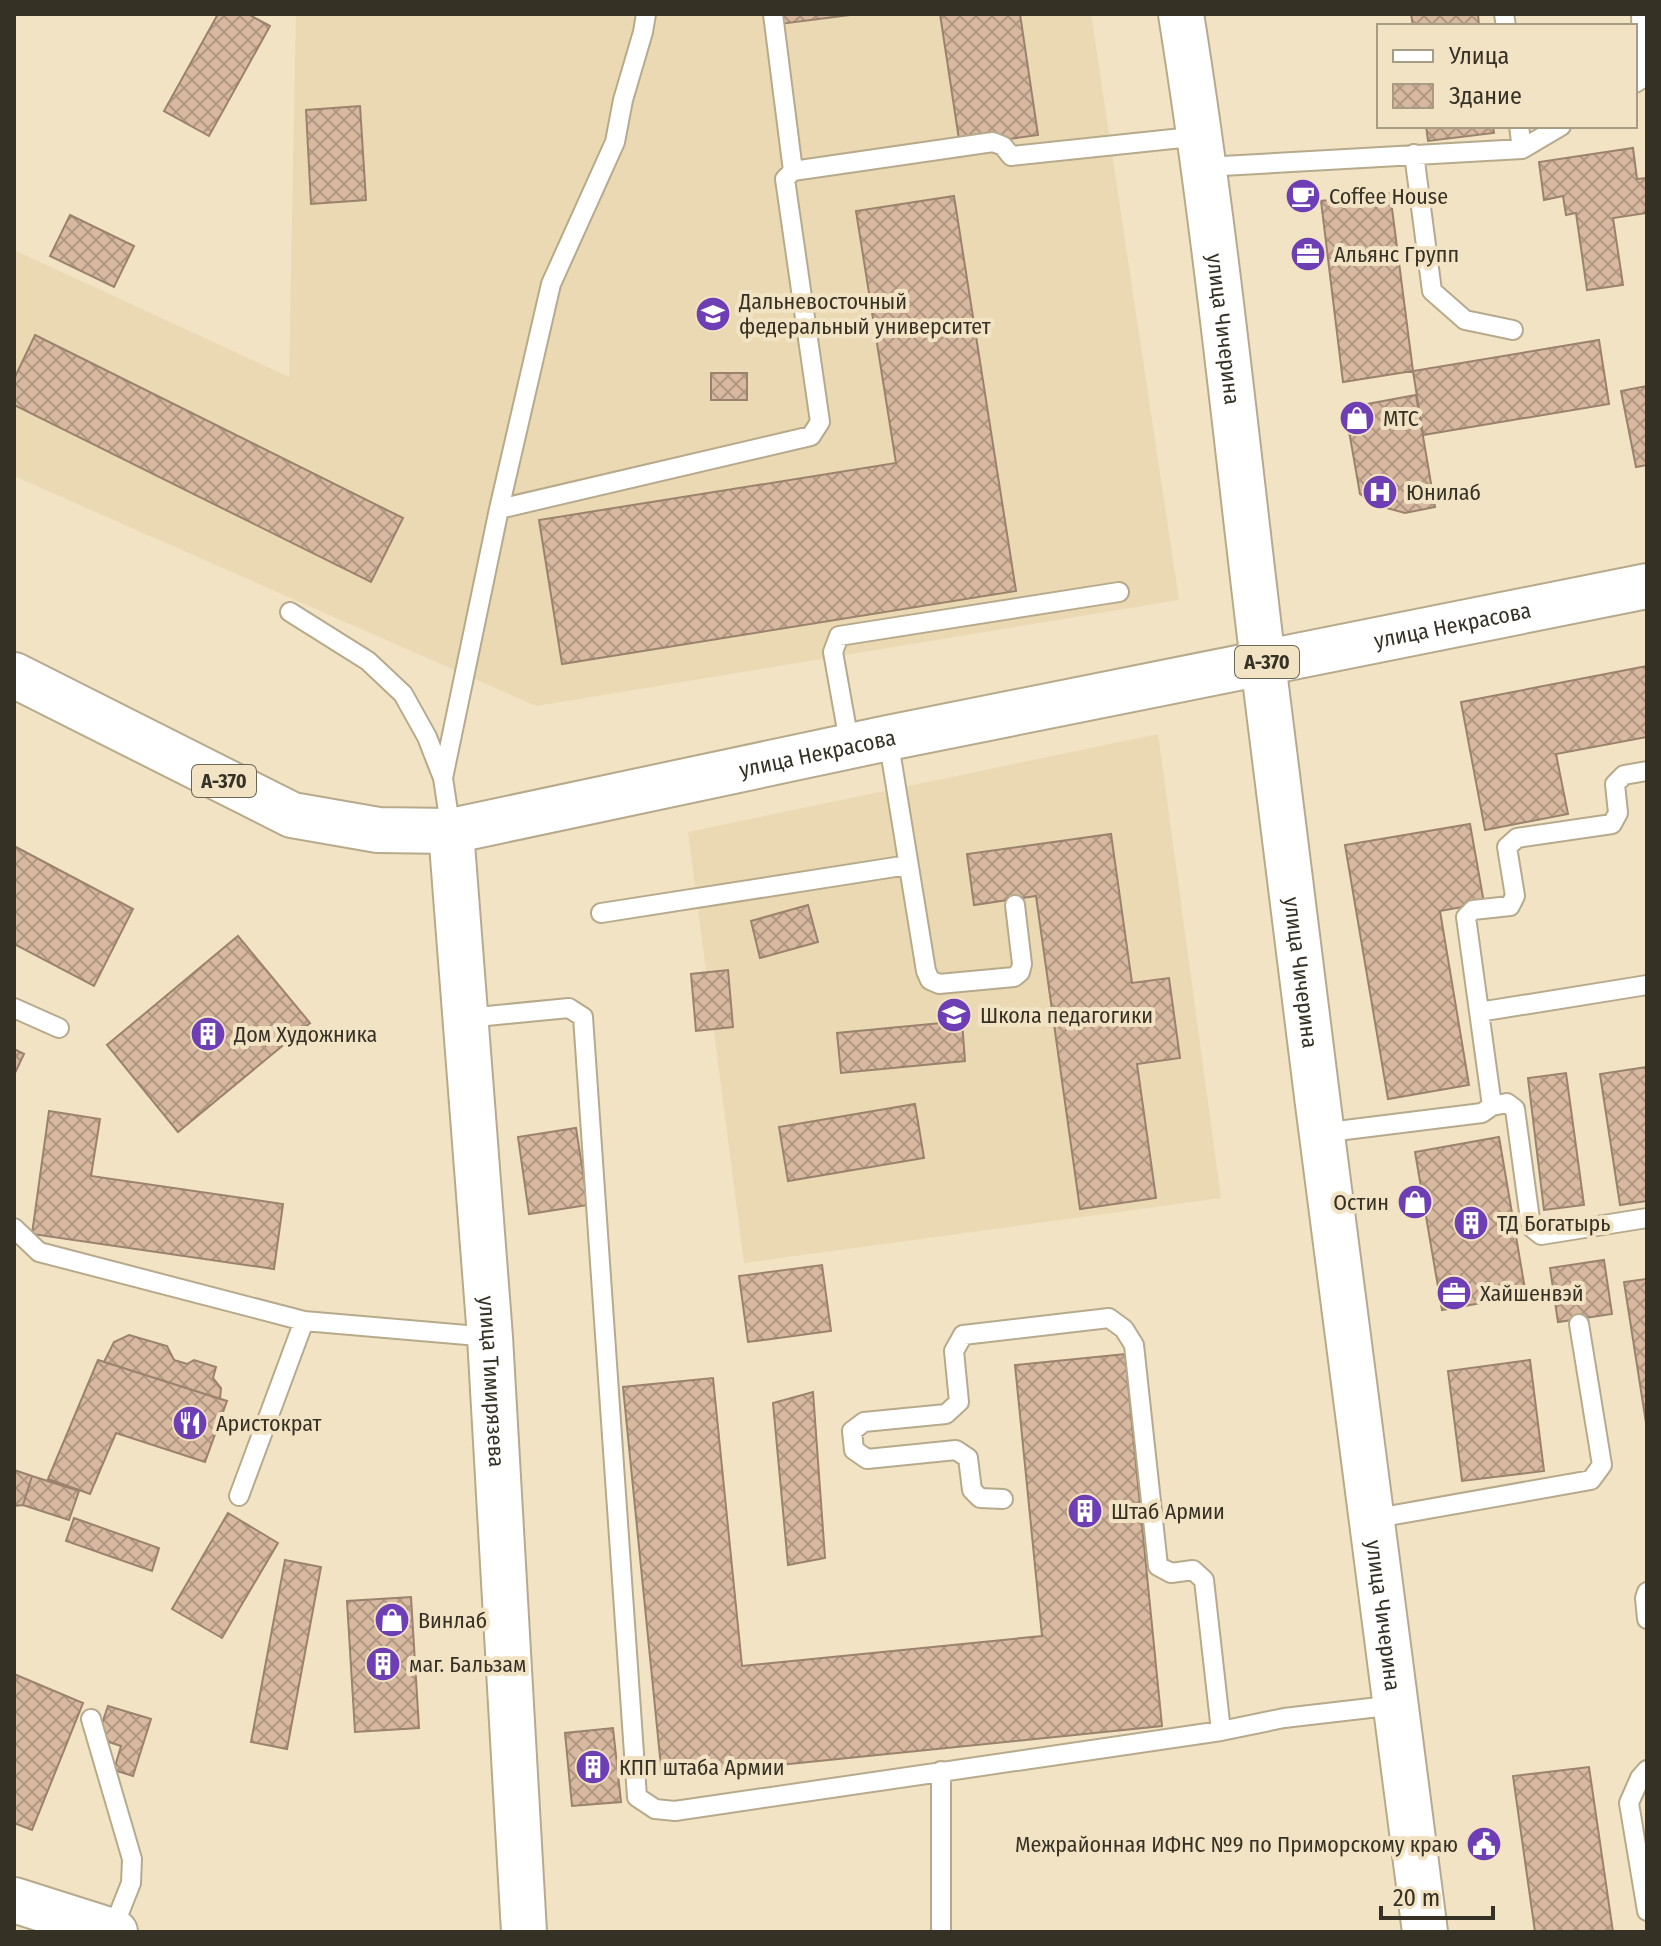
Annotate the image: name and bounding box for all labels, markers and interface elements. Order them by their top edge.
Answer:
legend [1377,24,1637,128]
text: Улица [1448,42,1509,70]
text: Здание [1449,82,1522,110]
cafe icon: Coffee House [1284,177,1322,215]
place label: Coffee House [1329,183,1448,210]
office icon: Альянс Групп [1289,235,1327,273]
place label: Альянс Групп [1334,241,1459,268]
street label: улица Чичерина [1201,252,1246,406]
place label: Дальневосточный федеральный университет [738,288,991,340]
school or university icon: Дальневосточный федеральный университет [694,295,732,333]
shop icon: МТС [1338,399,1376,437]
place label: МТС [1383,405,1419,432]
hospital icon: Юнилаб [1361,473,1399,511]
place label: Юнилаб [1406,479,1481,506]
street label: улица Некрасова [1372,596,1533,654]
road number: А-370 [1235,646,1299,678]
street label: улица Некрасова [736,723,898,783]
road number: А-370 [192,765,256,797]
street label: улица Чичерина [1279,895,1324,1050]
school or university icon: Школа педагогики [935,996,973,1034]
place label: Школа педагогики [980,1002,1153,1029]
building icon: Дом Художника [189,1015,227,1053]
place label: Дом Художника [233,1021,377,1048]
shop icon: Остин [1396,1183,1434,1221]
place label: Остин [1333,1189,1389,1216]
building icon: ТД Богатырь [1452,1204,1490,1242]
place label: ТД Богатырь [1497,1210,1611,1237]
office icon: Хайшенвэй [1435,1274,1473,1312]
place label: Хайшенвэй [1480,1280,1584,1307]
street label: улица Тимирязева [473,1295,511,1468]
restaurant icon: Аристократ [171,1404,209,1442]
place label: Аристократ [216,1410,322,1437]
building icon: Штаб Армии [1066,1492,1104,1530]
place label: Штаб Армии [1111,1498,1225,1525]
street label: улица Чичерина [1361,1538,1407,1692]
shop icon: Винлаб [373,1601,411,1639]
place label: Винлаб [418,1607,487,1634]
building icon: маг. Бальзам [364,1645,402,1683]
place label: маг. Бальзам [409,1651,526,1678]
building icon: КПП штаба Армии [574,1748,612,1786]
place label: КПП штаба Армии [619,1754,785,1781]
public building icon: Межрайонная ИФНС №9 по Приморскому краю [1465,1825,1503,1863]
place label: Межрайонная ИФНС №9 по Приморскому краю [1015,1831,1458,1858]
scale bar [1381,1870,1493,1920]
text: 20 m [1393,1884,1440,1912]

